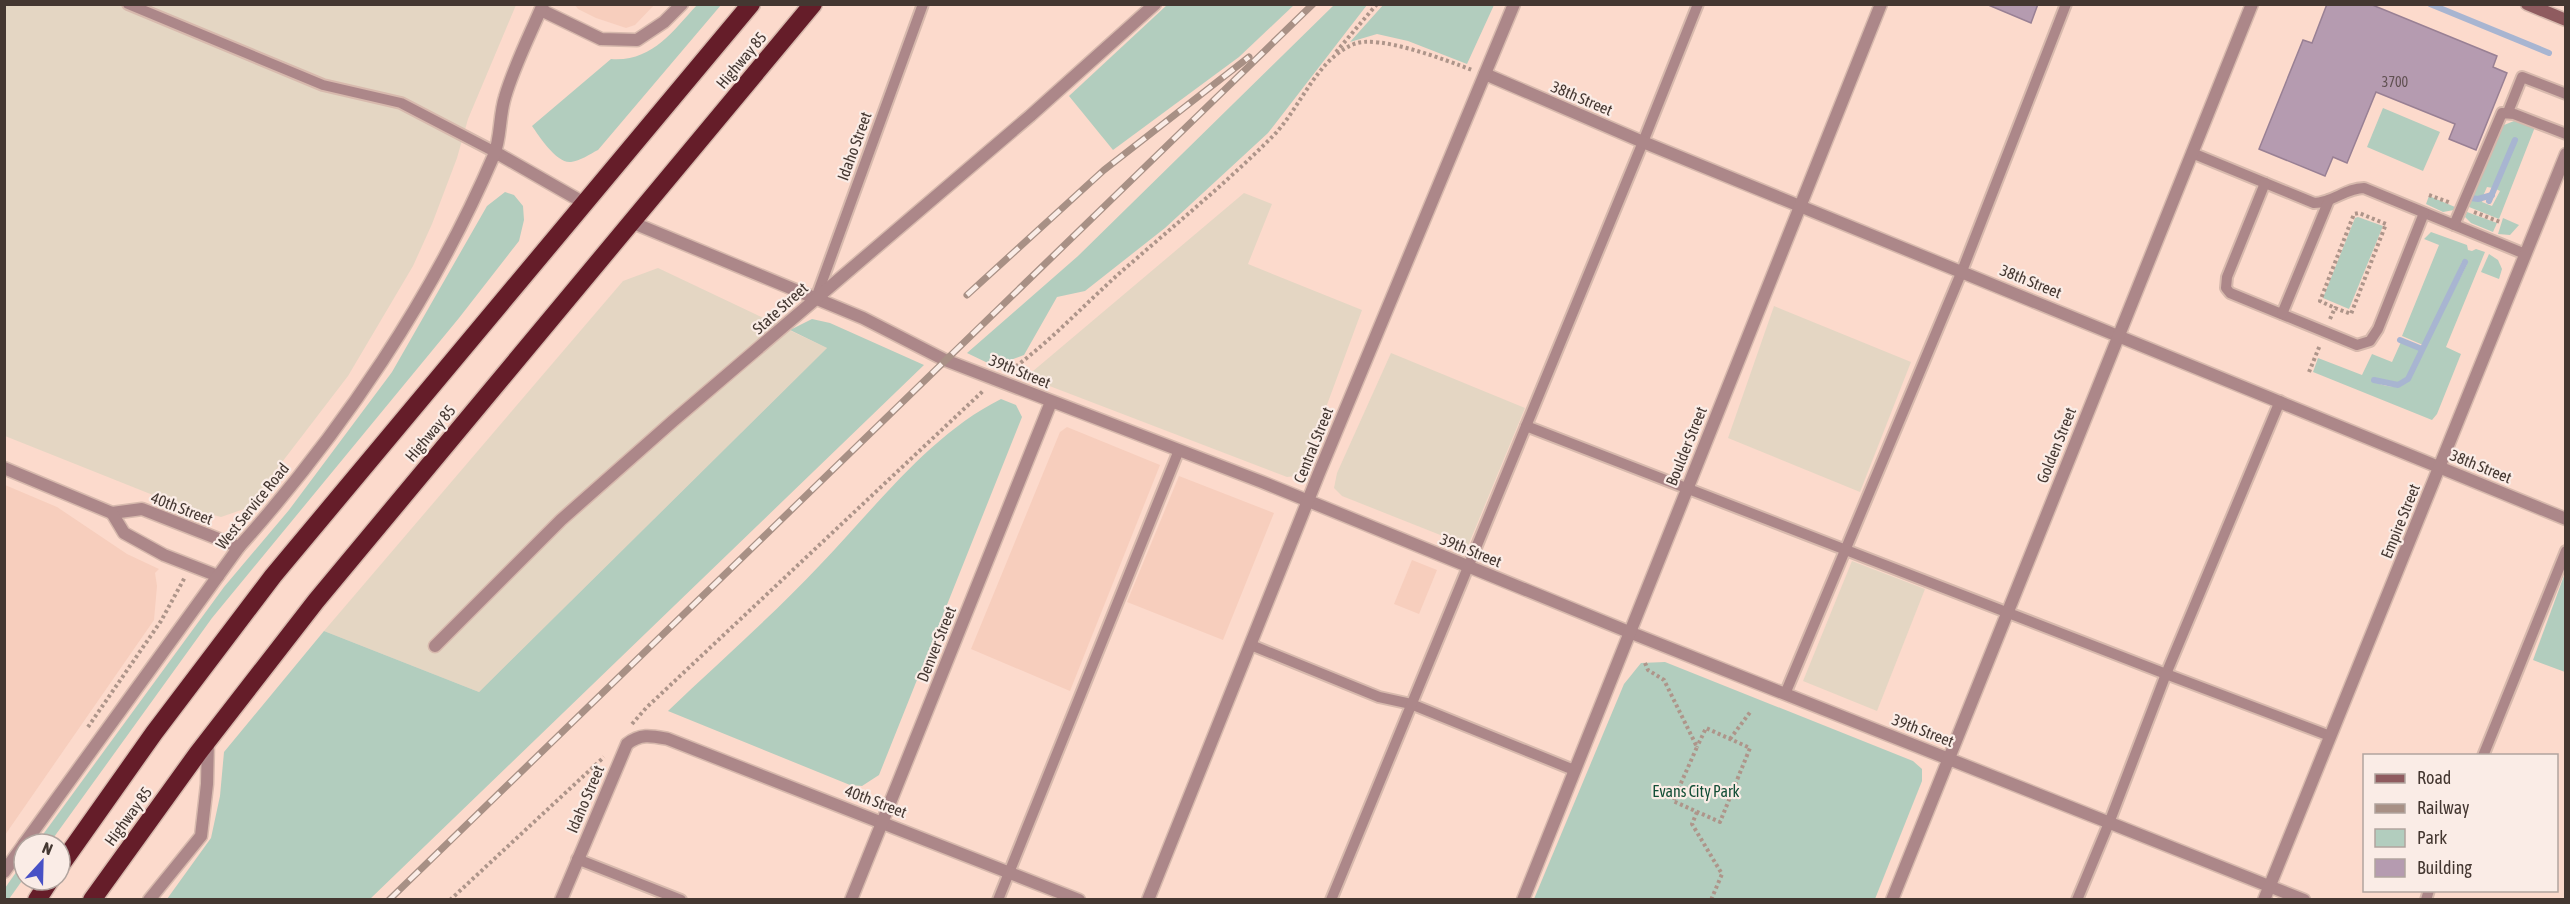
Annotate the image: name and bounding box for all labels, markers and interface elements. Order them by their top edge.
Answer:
street label: Highway 85 [712,28,771,93]
house number: 3700 [2382,74,2409,90]
street label: 38th Street [1549,77,1616,119]
street label: Idaho Street [833,109,875,183]
street label: 38th Street [1998,261,2065,302]
street label: State Street [749,278,811,337]
street label: 39th Street [987,351,1054,392]
street label: Highway 85 [401,401,460,466]
street label: Boulder Street [1662,403,1710,488]
street label: Central Street [1290,404,1337,486]
street label: Golden Street [2033,404,2079,485]
street label: 38th Street [2448,446,2515,487]
street label: West Service Road [212,459,292,553]
street label: Empire Street [2377,481,2424,561]
street label: 40th Street [149,488,216,528]
street label: 39th Street [1438,530,1505,571]
street label: Denver Street [913,603,959,684]
street label: 39th Street [1890,710,1957,750]
legend [2363,754,2558,892]
street label: Idaho Street [563,762,607,836]
text: Road [2417,767,2451,788]
street label: 40th Street [843,781,910,821]
park label: Evans City Park [1652,782,1740,801]
street label: Highway 85 [101,783,156,849]
text: Railway [2417,797,2469,818]
text: Park [2417,827,2447,848]
north arrow [12,832,72,892]
text: N [40,838,55,858]
text: Building [2417,857,2472,878]

